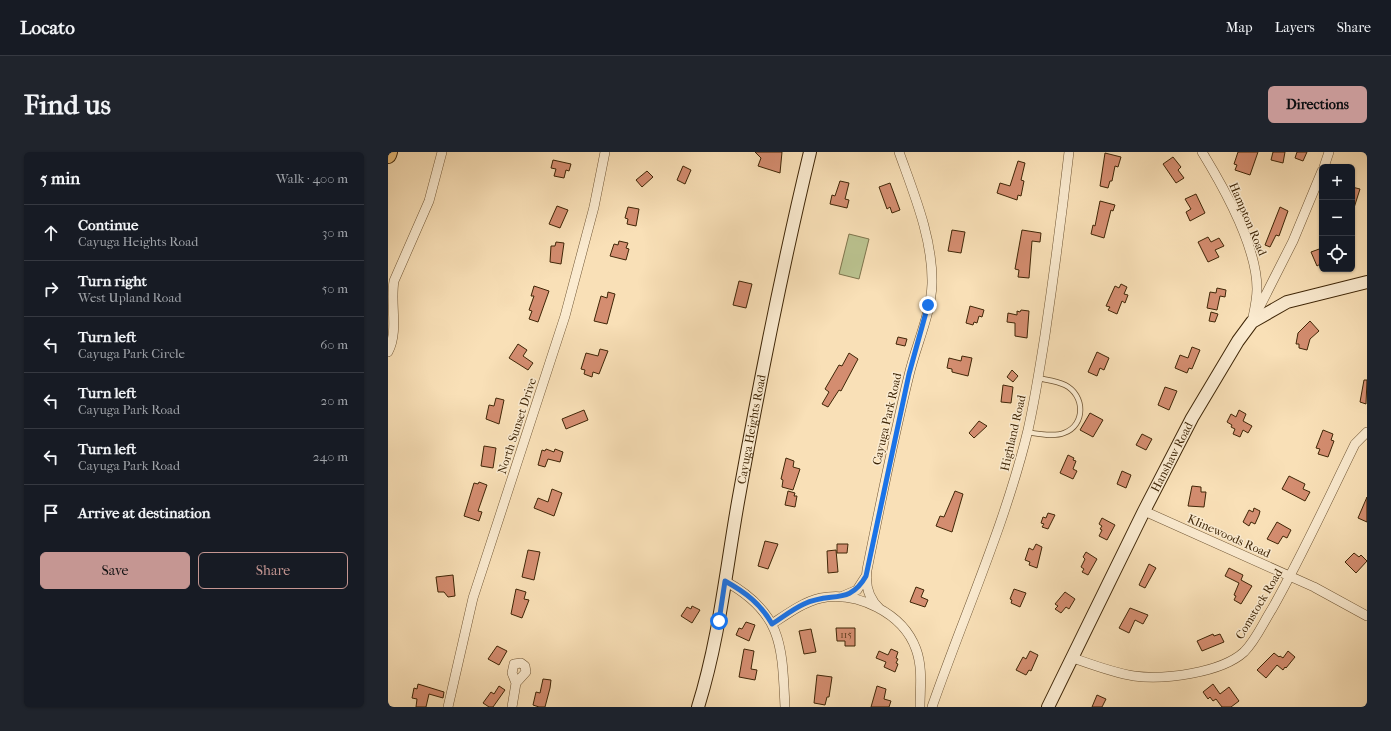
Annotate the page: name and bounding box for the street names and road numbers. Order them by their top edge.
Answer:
street label: Hampton Road [1226,180,1270,258]
street label: Cayuga Park Road [870,371,905,467]
street label: Cayuga Heights Road [734,373,769,485]
street label: North Sunset Drive [495,376,539,476]
street label: Highland Road [997,393,1029,472]
street label: Hanshaw Road [1148,419,1196,494]
street label: Klinewoods Road [1185,511,1273,561]
street label: Comstock Road [1232,566,1286,642]

